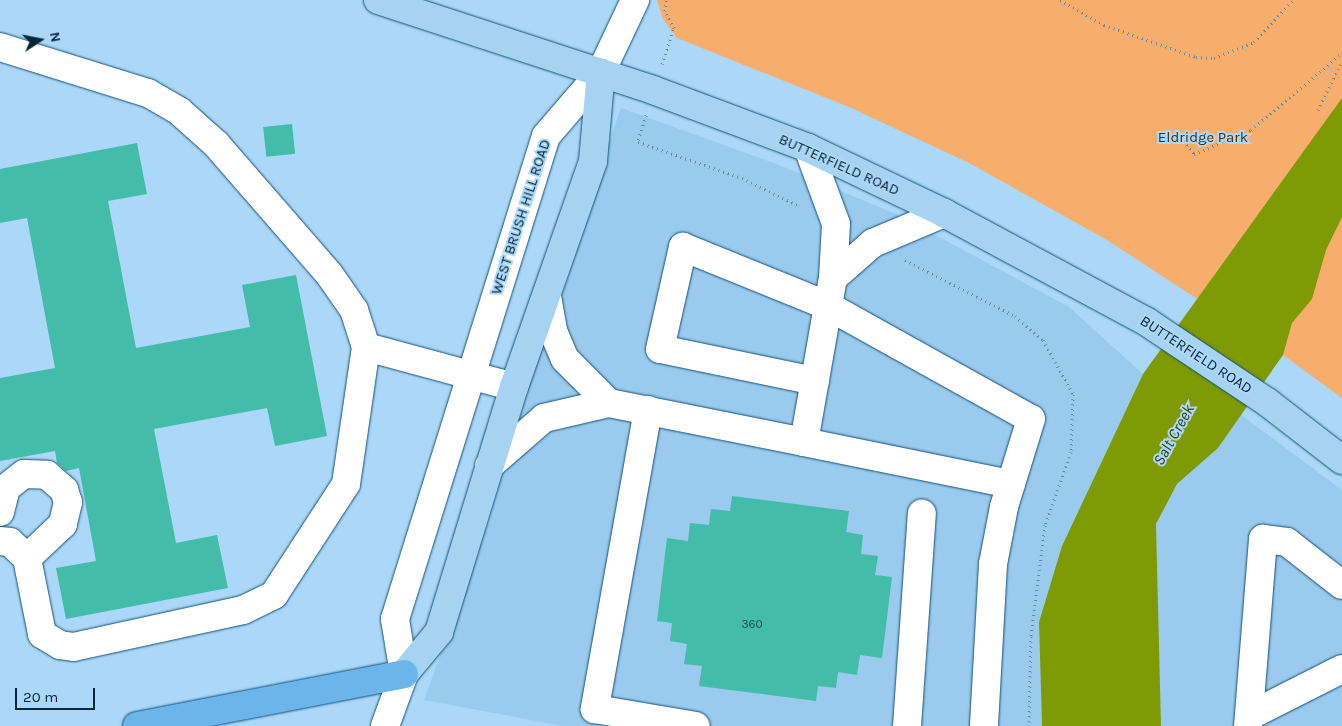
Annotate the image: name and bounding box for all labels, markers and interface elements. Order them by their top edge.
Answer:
north arrow [15,15,65,65]
text: N [46,30,65,44]
park label: Eldridge Park [1158,129,1248,147]
street label: BUTTERFIELD ROAD [776,130,902,200]
street label: WEST BRUSH HILL ROAD [487,137,555,297]
street label: BUTTERFIELD ROAD [1137,312,1255,398]
water label: Salt Creek [1149,401,1199,469]
house number: 360 [741,618,763,632]
scale bar [18,678,98,710]
text: 20 m [23,688,58,706]

